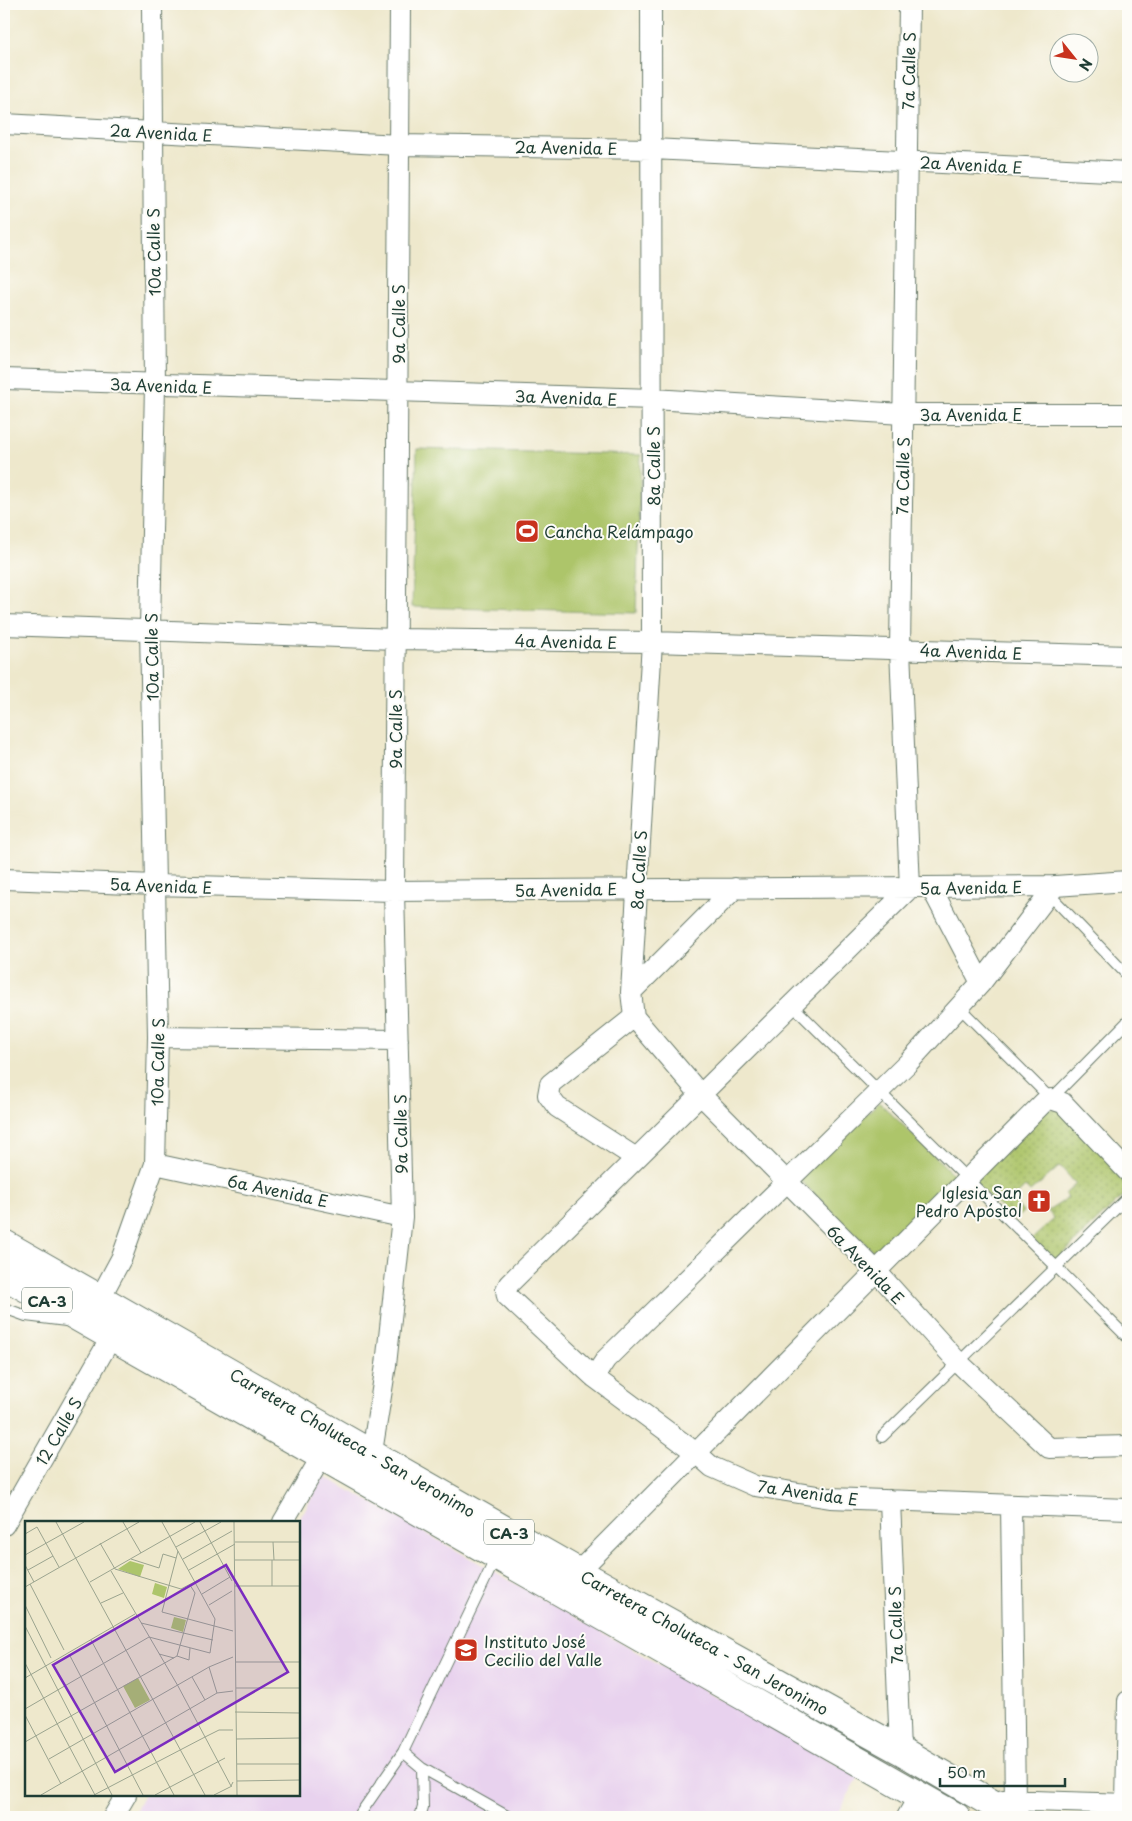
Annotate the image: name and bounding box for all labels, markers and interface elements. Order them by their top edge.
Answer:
street label: 7a Calle S [895,32,921,110]
north arrow [1050,32,1100,82]
text: N [1074,55,1098,75]
street label: 2a Avenida E [109,117,213,147]
street label: 2a Avenida E [514,134,618,160]
street label: 2a Avenida E [919,149,1023,179]
street label: 10a Calle S [140,208,166,296]
street label: 9a Calle S [386,284,410,364]
street label: 3a Avenida E [109,371,213,399]
street label: 3a Avenida E [514,383,618,411]
street label: 3a Avenida E [920,402,1022,426]
street label: 8a Calle S [641,426,665,506]
street label: 7a Calle S [889,437,915,515]
sports icon: Cancha Relámpago [514,518,540,544]
place label: Cancha Relámpago [544,519,694,543]
street label: 10a Calle S [138,613,164,701]
street label: 4a Avenida E [515,628,617,654]
street label: 4a Avenida E [919,637,1023,665]
street label: 9a Calle S [383,689,407,769]
street label: 8a Calle S [624,829,652,911]
street label: 5a Avenida E [109,871,213,899]
street label: 5a Avenida E [920,874,1022,900]
street label: 5a Avenida E [515,876,617,902]
street label: 10a Calle S [144,1018,170,1106]
street label: 9a Calle S [387,1094,413,1174]
street label: 6a Avenida E [225,1168,331,1212]
place label: Iglesia San Pedro Apóstol [916,1180,1022,1222]
church icon: Iglesia San Pedro Apóstol [1026,1188,1052,1214]
street label: 6a Avenida E [822,1219,910,1309]
road number: CA-3 [22,1288,72,1312]
street label: Carretera Choluteca - San Jeronimo [226,1362,480,1522]
street label: 12 Calle S [29,1392,87,1470]
street label: 7a Avenida E [756,1473,860,1511]
road number: CA-3 [484,1520,534,1544]
inset map [25,1521,300,1796]
street label: Carretera Choluteca - San Jeronimo [577,1564,833,1720]
street label: 7a Calle S [882,1586,908,1664]
place label: Instituto José Cecilio del Valle [484,1629,602,1671]
school or university icon: Instituto José Cecilio del Valle [453,1637,479,1663]
scale bar [940,1756,1064,1788]
text: 50 m [947,1760,986,1783]

